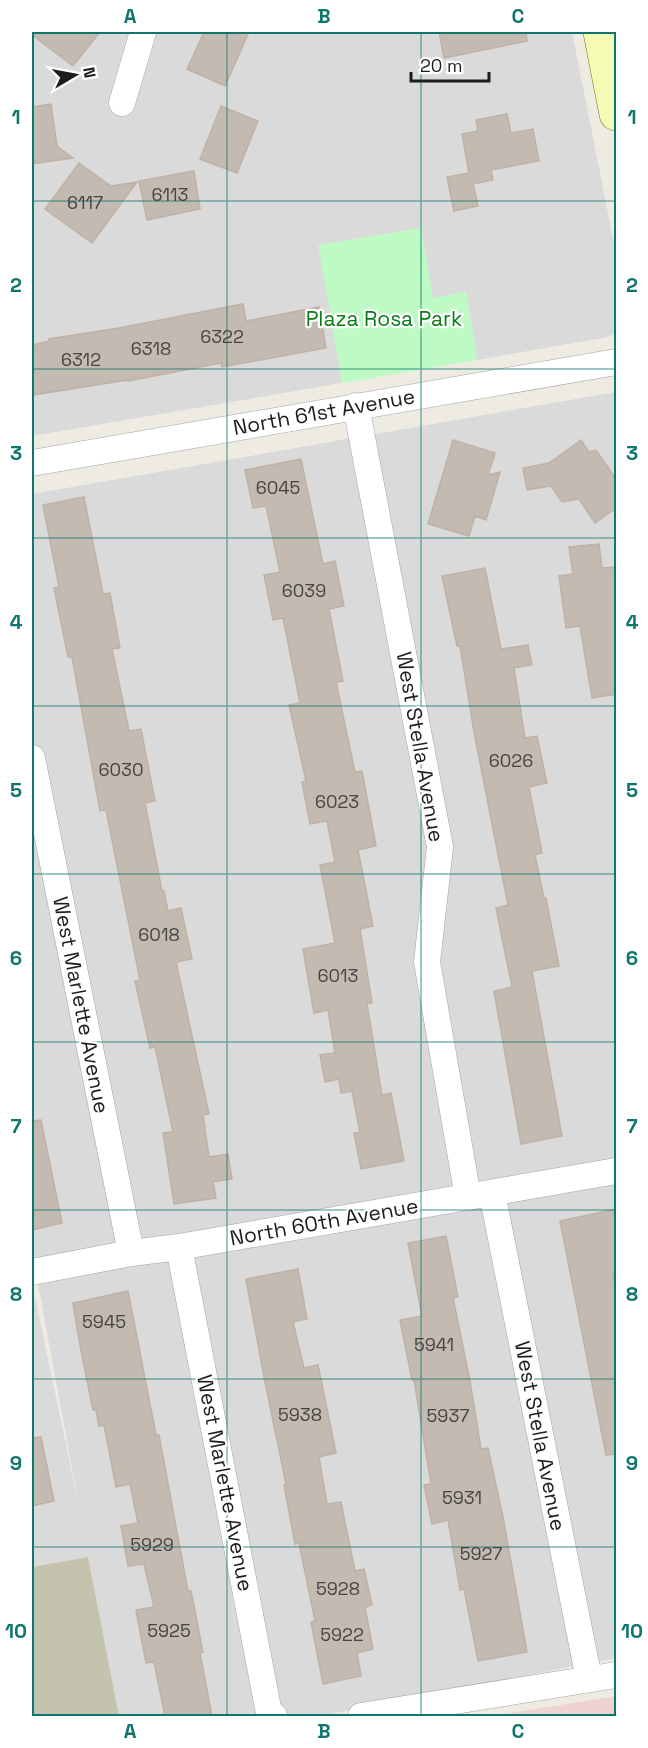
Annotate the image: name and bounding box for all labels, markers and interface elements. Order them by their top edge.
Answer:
text: A [124,3,137,29]
text: B [317,3,331,29]
text: C [512,3,525,29]
north arrow [45,45,105,105]
scale bar [411,45,489,83]
text: 20 m [420,54,463,77]
text: N [78,65,101,80]
text: 1 [11,104,21,130]
text: 1 [627,104,637,130]
house number: 6113 [152,183,188,206]
house number: 6117 [67,191,103,214]
text: 2 [10,272,22,298]
text: 2 [626,272,638,298]
park label: Plaza Rosa Park [306,305,462,332]
house number: 6322 [200,325,244,348]
house number: 6318 [131,337,171,360]
house number: 6312 [61,348,101,371]
street label: North 61st Avenue [231,382,417,441]
text: 3 [10,440,22,466]
text: 3 [626,440,638,466]
house number: 6045 [256,476,300,499]
house number: 6039 [282,579,326,602]
text: 4 [10,609,23,635]
text: 4 [626,609,639,635]
street label: West Stella Avenue [390,650,451,844]
house number: 6026 [489,749,533,772]
house number: 6030 [99,758,143,781]
text: 5 [10,777,22,803]
text: 5 [626,777,638,803]
house number: 6023 [315,790,359,813]
street label: West Marlette Avenue [47,894,116,1116]
house number: 6018 [138,923,180,946]
text: 6 [10,945,22,971]
text: 6 [626,945,638,971]
house number: 6013 [318,964,358,987]
text: 7 [10,1113,22,1139]
text: 7 [626,1113,638,1139]
street label: North 60th Avenue [228,1192,420,1251]
text: 8 [10,1281,22,1307]
text: 8 [626,1281,638,1307]
house number: 5945 [82,1310,126,1333]
house number: 5941 [414,1333,454,1356]
street label: West Stella Avenue [509,1339,572,1533]
street label: West Marlette Avenue [191,1372,260,1594]
house number: 5938 [278,1403,322,1426]
house number: 5937 [427,1404,469,1427]
text: 9 [10,1450,22,1476]
text: 9 [626,1450,638,1476]
house number: 5931 [442,1486,482,1509]
house number: 5929 [130,1533,174,1556]
house number: 5927 [460,1542,502,1565]
house number: 5928 [316,1577,360,1600]
text: 10 [5,1618,27,1644]
text: 10 [621,1618,643,1644]
house number: 5925 [147,1619,191,1642]
house number: 5922 [320,1623,364,1646]
text: A [124,1718,137,1744]
text: B [317,1718,331,1744]
text: C [512,1718,525,1744]

